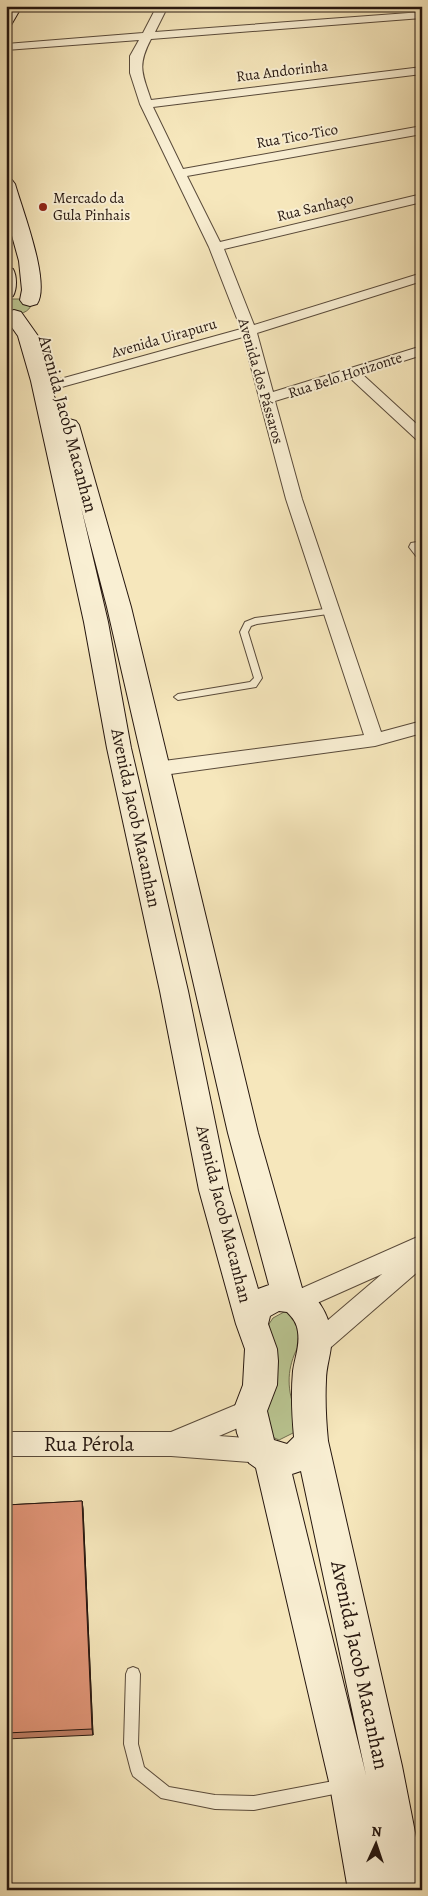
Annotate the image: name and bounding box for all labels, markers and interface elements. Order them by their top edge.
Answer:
street label: Rua Andorinha [235,55,329,87]
street label: Rua Tico-Tico [255,119,339,153]
place label: Mercado da Gula Pinhais [53,188,130,225]
street label: Rua Sanhaço [275,188,355,226]
marker: Mercado da Gula Pinhais [37,201,49,213]
street label: Avenida Uirapuru [108,313,220,363]
street label: Avenida dos Pássaros [233,315,288,446]
street label: Avenida Jacob Macanhan [33,332,103,515]
street label: Rua Belo Horizonte [285,347,405,403]
street label: Avenida Jacob Macanhan [105,725,167,910]
street label: Avenida Jacob Macanhan [190,1122,258,1305]
street label: Rua Pérola [44,1430,135,1458]
street label: Avenida Jacob Macanhan [324,1557,396,1772]
north arrow [350,1818,400,1868]
text: N [371,1822,382,1841]

